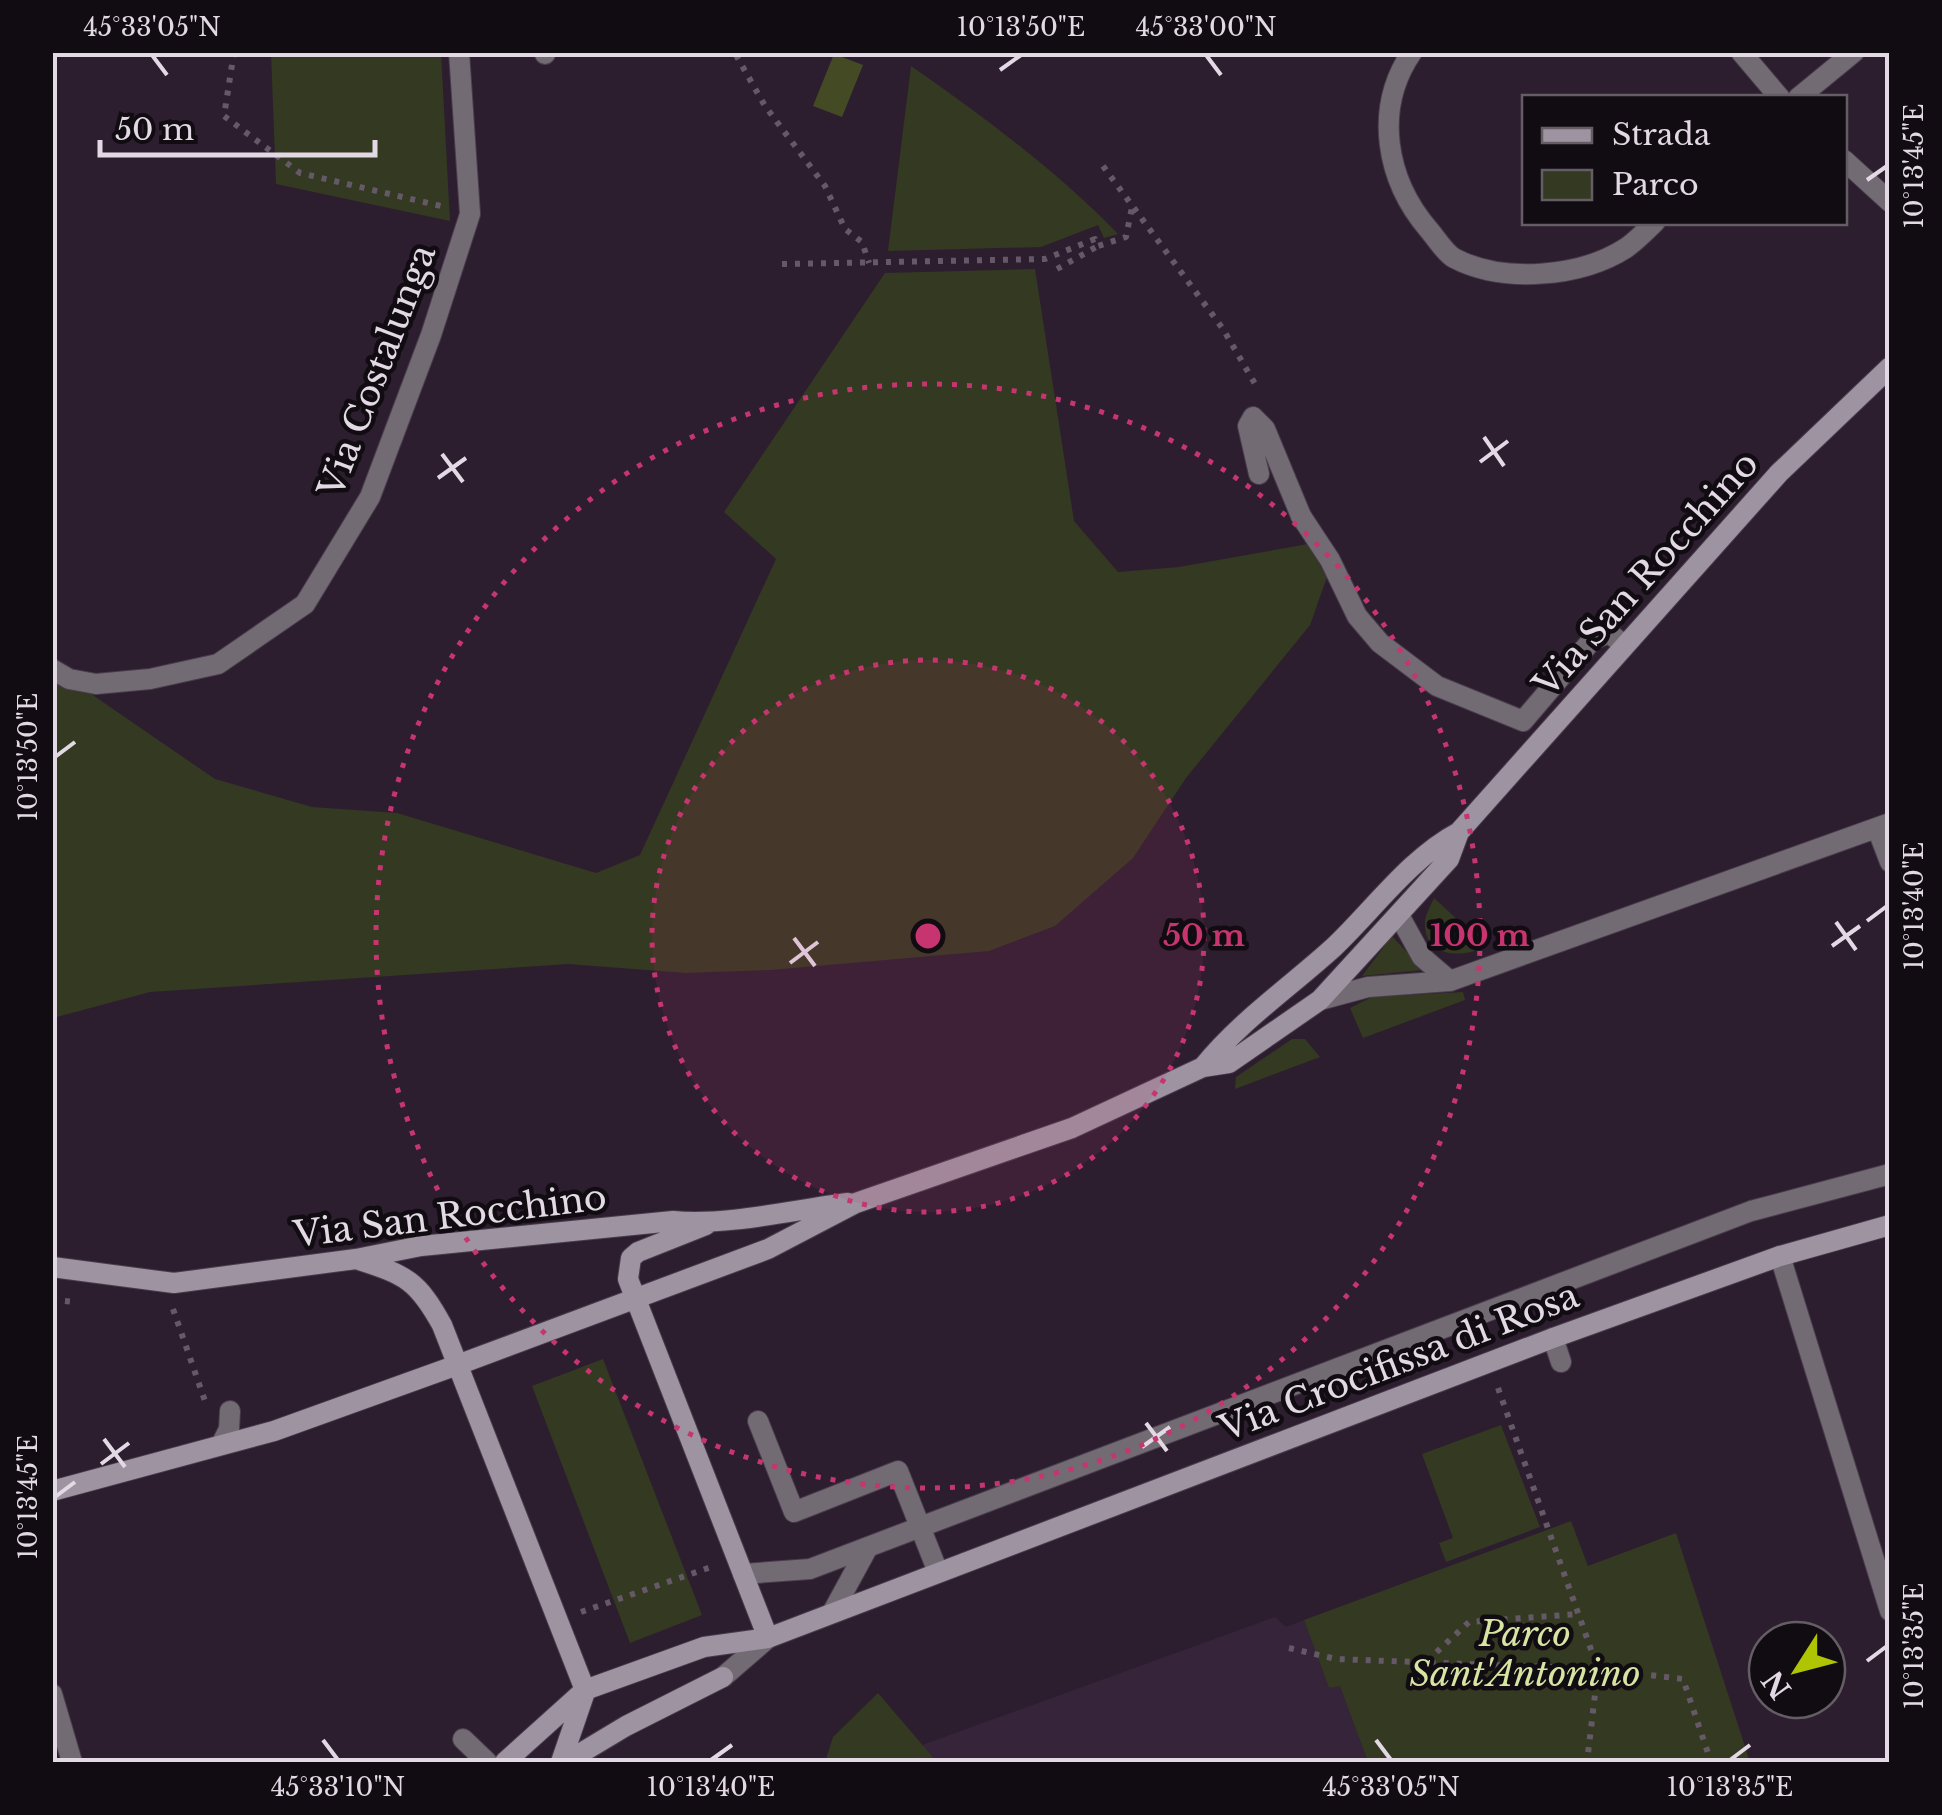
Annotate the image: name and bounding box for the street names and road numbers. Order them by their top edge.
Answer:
street label: Via Costalunga [308,238,445,504]
street label: Via San Rocchino [1524,442,1767,706]
street label: Via San Rocchino [290,1175,609,1256]
street label: Via Crocifissa di Rosa [1212,1273,1585,1450]

